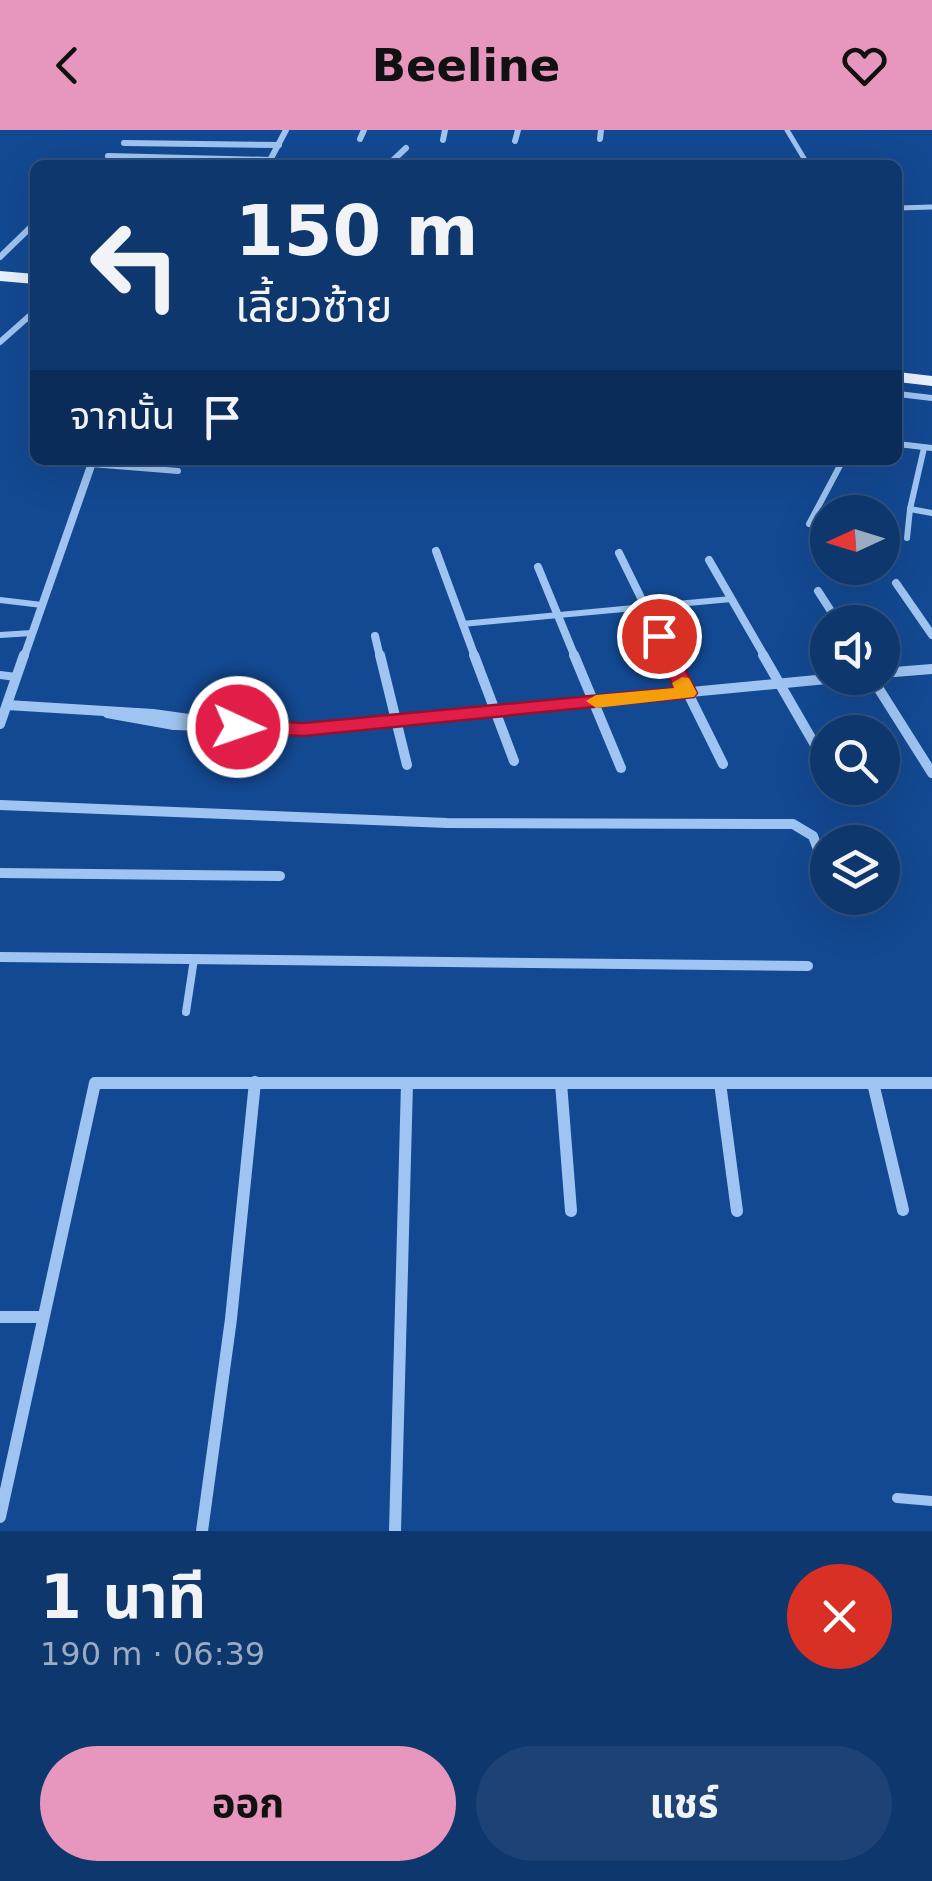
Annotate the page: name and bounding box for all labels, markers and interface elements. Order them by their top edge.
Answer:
icon: back [40,38,95,93]
icon: heart [837,38,892,93]
text: Beeline [372,39,560,92]
text: 150 m [235,190,478,272]
icon: left [70,200,200,330]
text: เลี้ยวซ้าย [235,280,392,333]
icon: arrive [195,390,250,445]
text: จากนั้น [70,394,175,438]
north arrow [810,495,900,585]
map controls [810,495,900,915]
pin [617,594,702,679]
button: sound [810,605,900,695]
icon: arrive [632,609,687,664]
position arrow [186,675,290,779]
button: search [810,715,900,805]
button: layers [810,825,900,915]
text: 1 นาที [40,1562,206,1632]
button: close [787,1564,892,1669]
text: 190 m · 06:39 [40,1635,265,1673]
button: ออก [40,1746,456,1861]
button: แชร์ [476,1746,892,1861]

